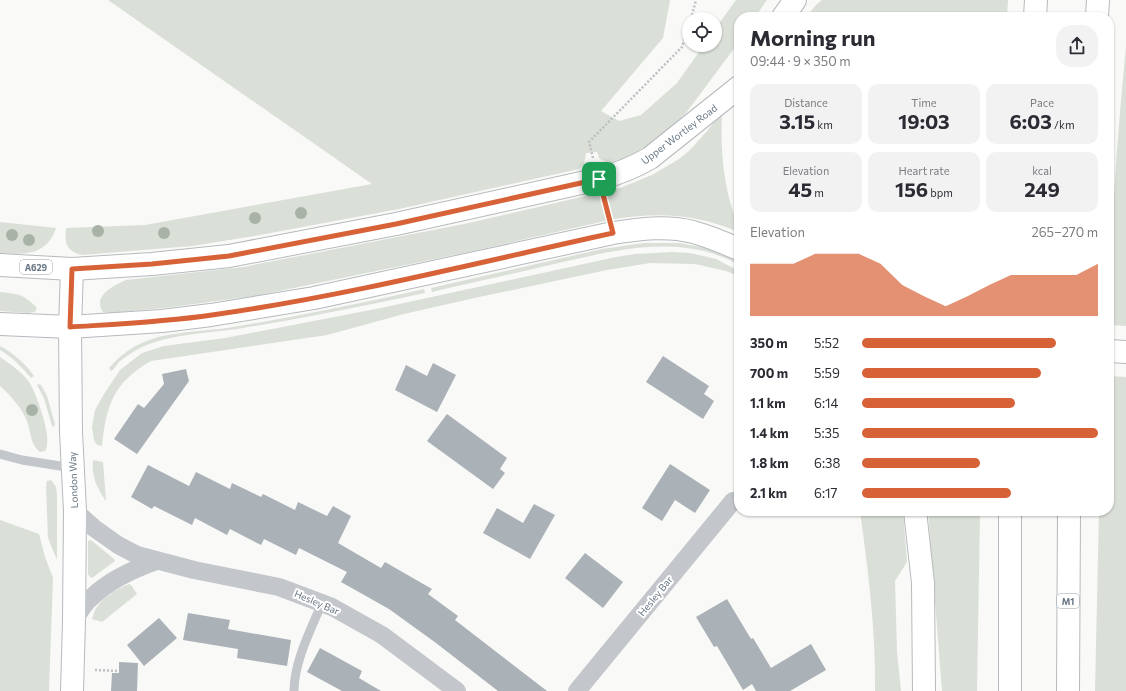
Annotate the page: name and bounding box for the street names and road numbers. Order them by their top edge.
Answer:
street label: Upper Wortley Road [639,101,720,166]
road number: A629 [20,260,52,274]
street label: London Way [66,451,80,509]
street label: Hesley Bar [635,574,675,618]
street label: Hesley Bar [293,587,341,617]
road number: M1 [1057,594,1079,608]

